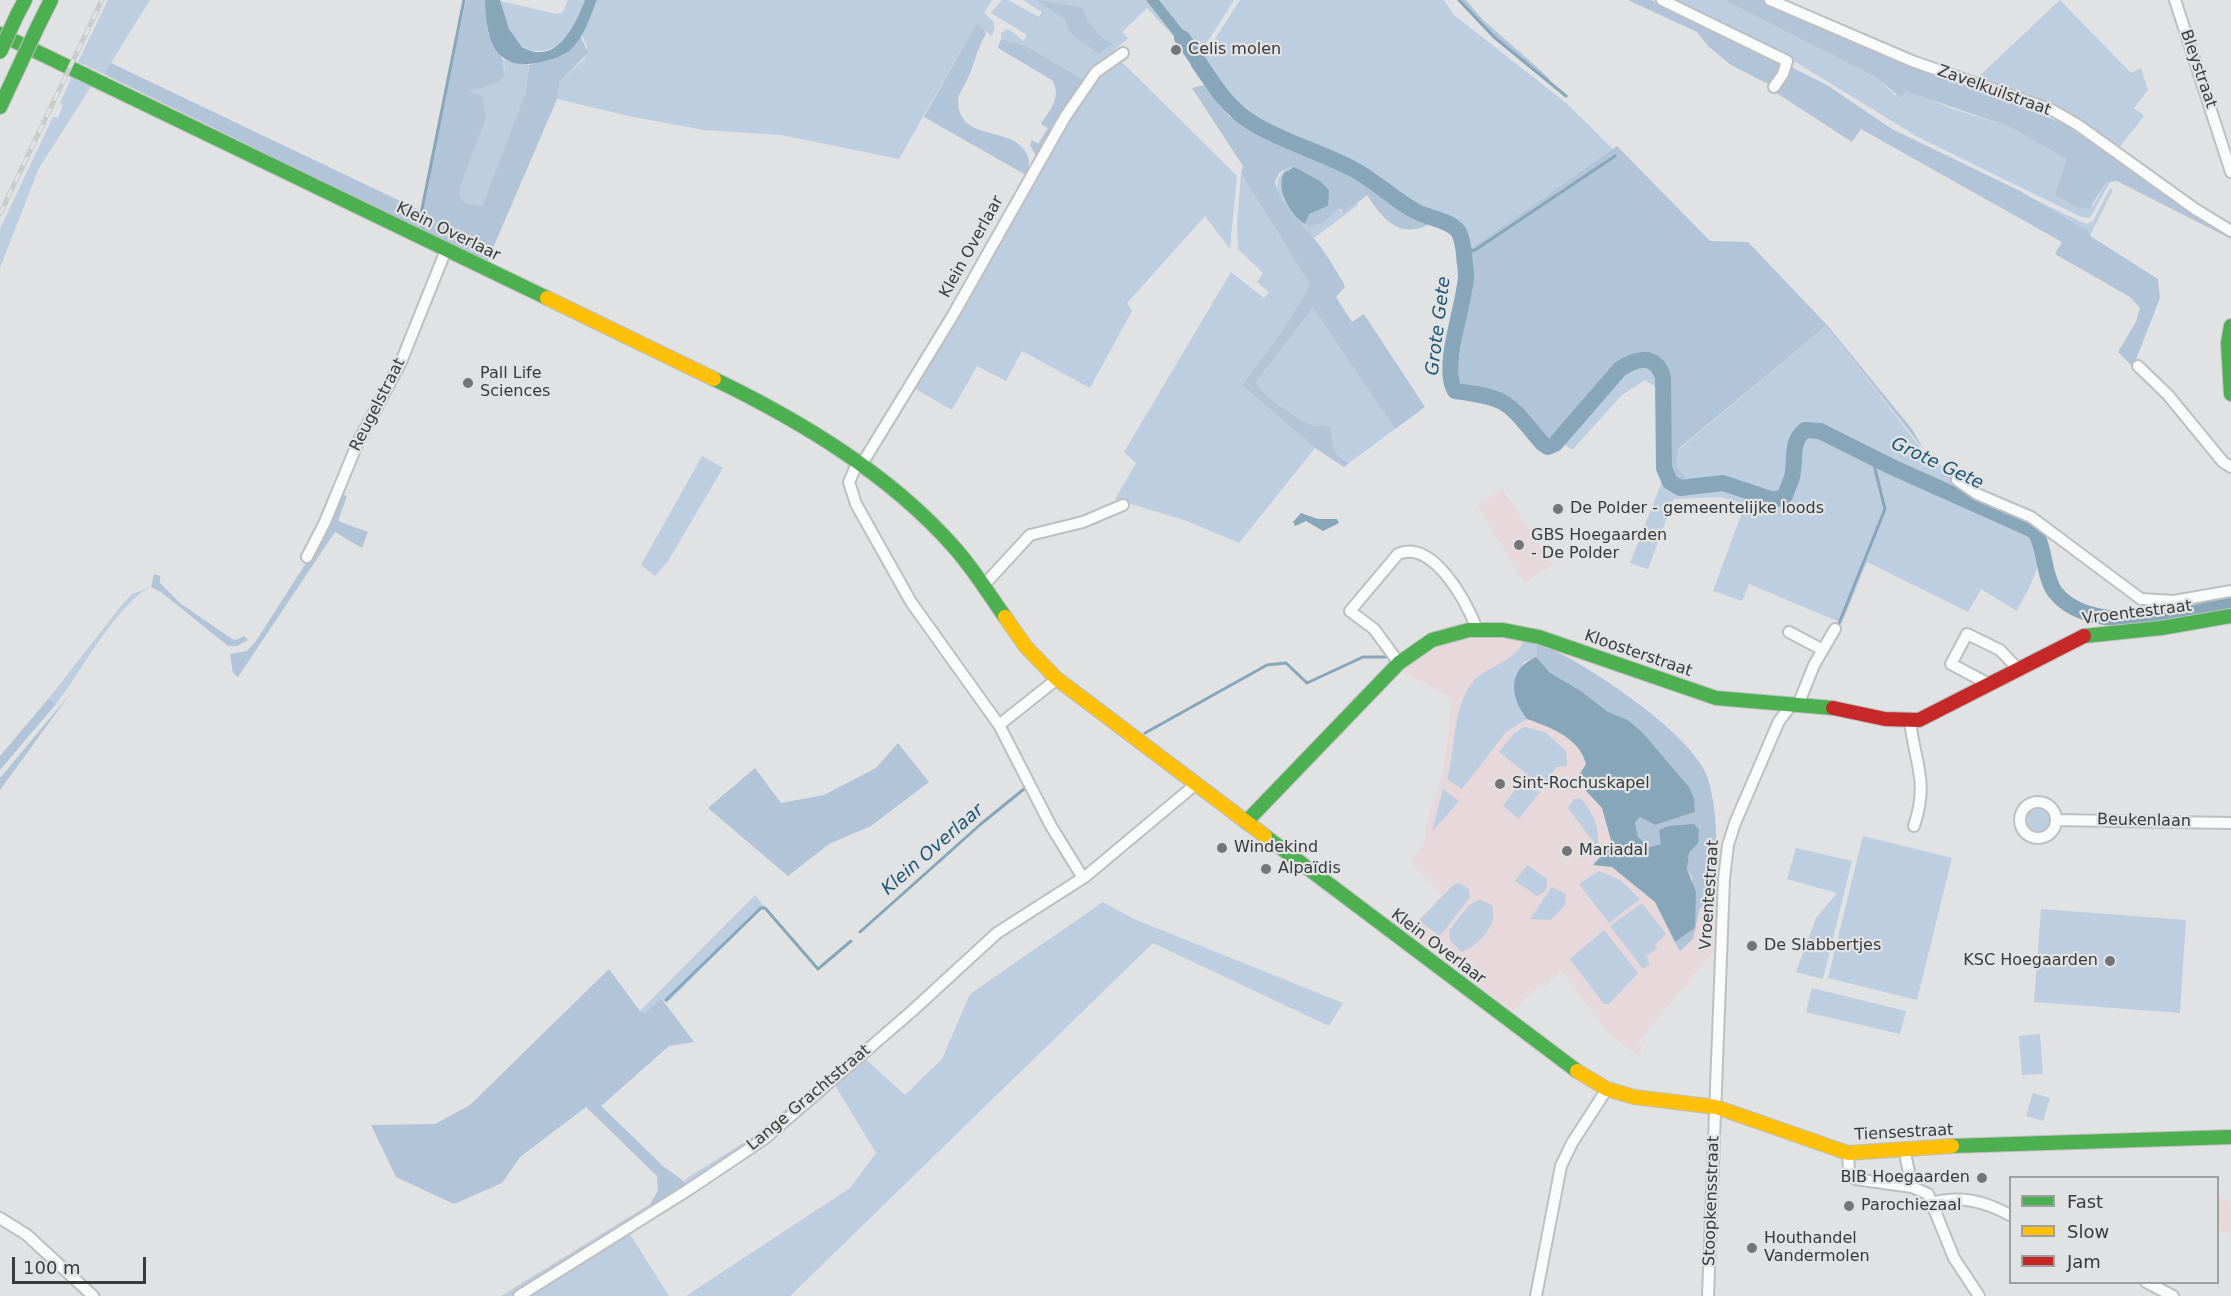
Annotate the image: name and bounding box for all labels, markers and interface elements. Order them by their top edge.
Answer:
street label: Bleystraat [2176,27,2220,111]
place label: Celis molen [1188,40,1281,60]
marker: Celis molen [1169,43,1183,57]
street label: Zavelkuilstraat [1935,62,2053,120]
street label: Klein Overlaar [936,193,1008,301]
street label: Klein Overlaar [393,198,503,266]
water label: Grote Gete [1422,275,1456,377]
street label: Reugelstraat [346,355,410,455]
place label: Pall Life Sciences [480,364,550,402]
marker: Pall Life Sciences [461,376,475,390]
water label: Grote Gete [1887,433,1987,495]
place label: De Polder - gemeentelijke loods [1570,499,1824,519]
marker: De Polder - gemeentelijke loods [1551,502,1565,516]
place label: GBS Hoegaarden - De Polder [1531,526,1667,564]
marker: GBS Hoegaarden - De Polder [1512,538,1526,552]
street label: Vroentestraat [2081,597,2193,629]
street label: Kloosterstraat [1582,627,1694,681]
place label: Sint-Rochuskapel [1512,774,1650,794]
marker: Sint-Rochuskapel [1493,777,1507,791]
water label: Klein Overlaar [878,800,988,900]
street label: Beukenlaan [2097,811,2191,831]
place label: Windekind [1234,838,1318,858]
street label: Vroentestraat [1697,839,1723,951]
marker: Windekind [1215,841,1229,855]
place label: Mariadal [1579,841,1648,861]
marker: Mariadal [1560,844,1574,858]
place label: Alpaïdis [1278,859,1341,879]
marker: Alpaïdis [1259,862,1273,876]
street label: Klein Overlaar [1387,905,1489,989]
place label: De Slabbertjes [1764,936,1881,956]
marker: De Slabbertjes [1745,939,1759,953]
place label: KSC Hoegaarden [1963,951,2098,971]
marker: KSC Hoegaarden [2103,954,2117,968]
street label: Lange Grachtstraat [743,1041,875,1155]
street label: Tiensestraat [1854,1121,1954,1145]
street label: Stoopkensstraat [1700,1136,1724,1266]
place label: BIB Hoegaarden [1840,1168,1970,1188]
marker: BIB Hoegaarden [1975,1171,1989,1185]
legend [2009,1176,2219,1284]
text: Fast [2067,1191,2103,1212]
place label: Parochiezaal [1861,1196,1961,1216]
marker: Parochiezaal [1842,1199,1856,1213]
text: Slow [2067,1221,2109,1242]
place label: Houthandel Vandermolen [1764,1229,1870,1267]
marker: Houthandel Vandermolen [1745,1241,1759,1255]
scale bar [15,1245,148,1283]
text: Jam [2067,1251,2101,1272]
text: 100 m [23,1257,81,1278]

